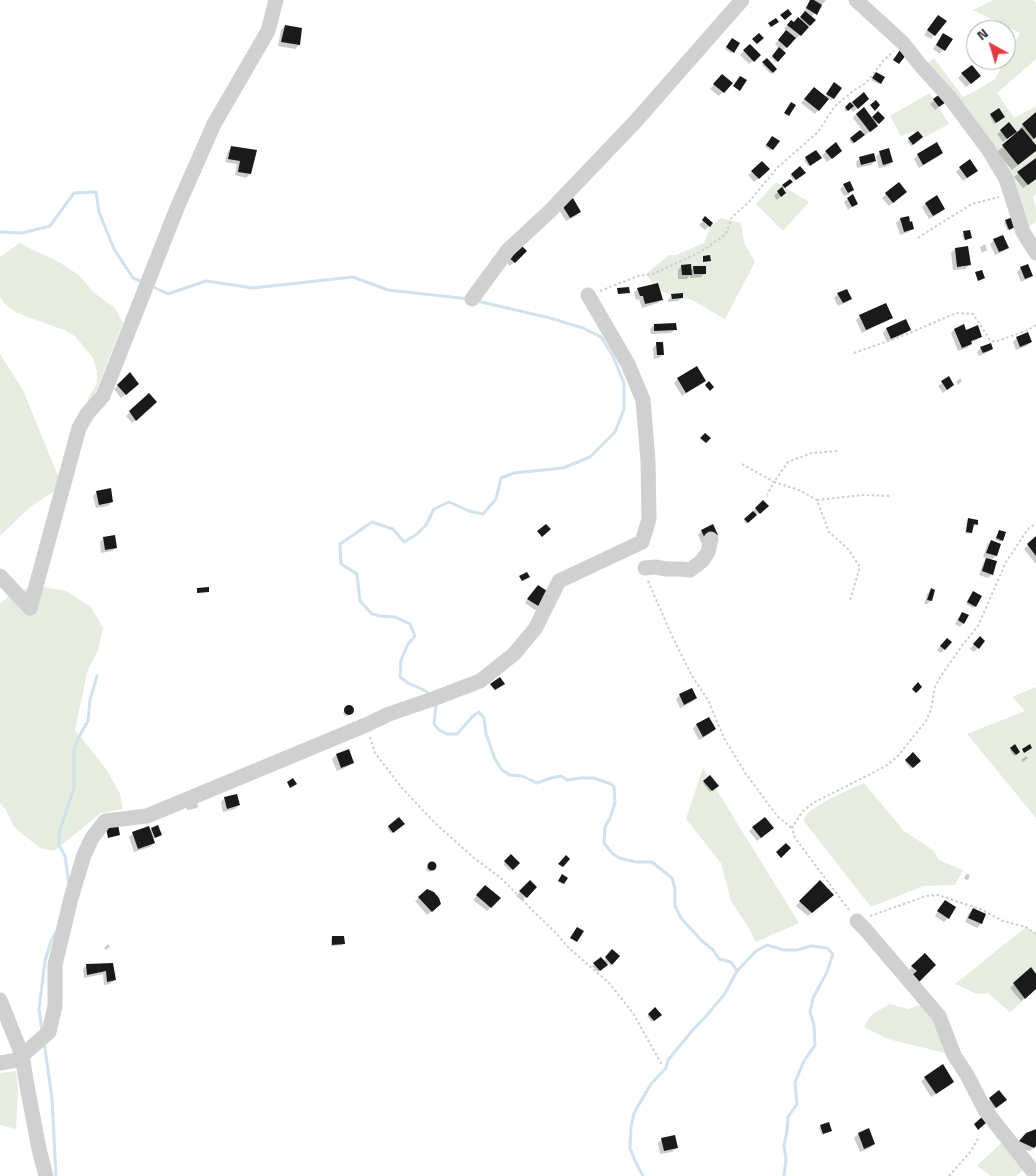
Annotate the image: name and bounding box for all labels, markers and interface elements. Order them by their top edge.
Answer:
north arrow [966,20,1016,70]
text: N [971,23,992,45]

